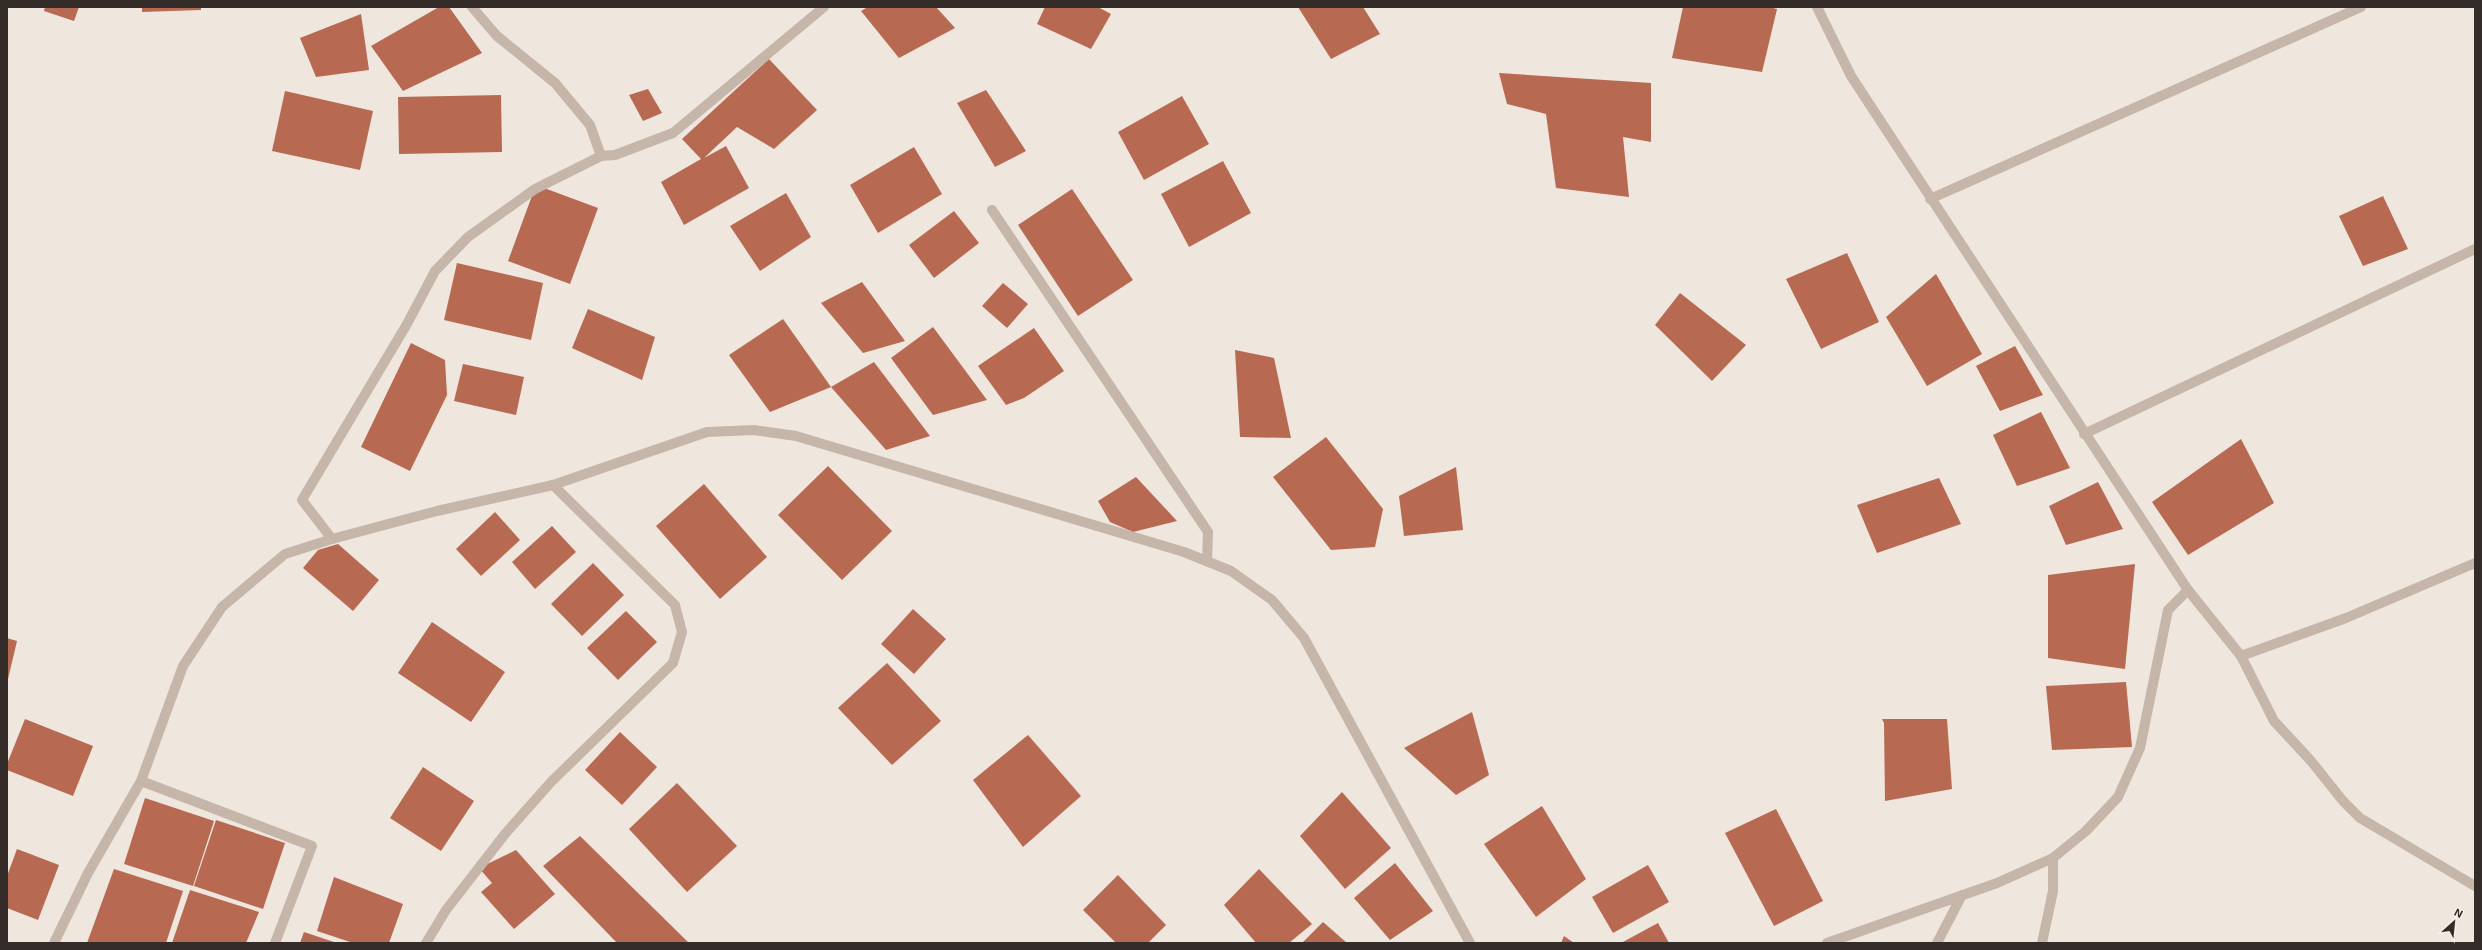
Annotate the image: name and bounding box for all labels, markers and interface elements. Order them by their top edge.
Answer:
north arrow [2434,902,2474,942]
text: N [2452,905,2465,920]

